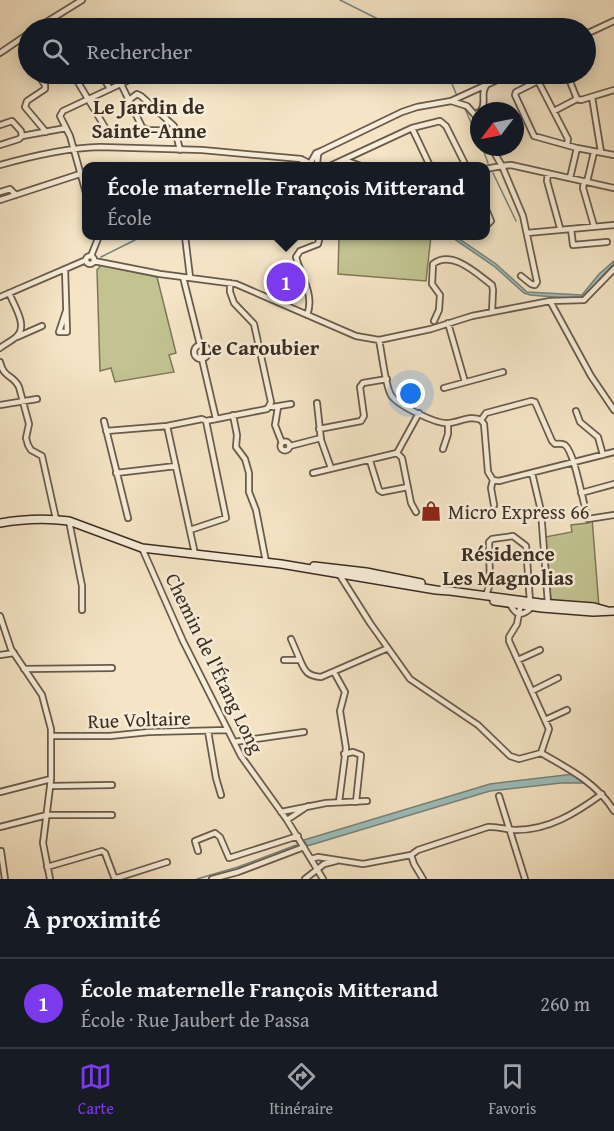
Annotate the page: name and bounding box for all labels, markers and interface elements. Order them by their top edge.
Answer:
search box [18,18,596,84]
icon: search [39,35,72,68]
text: Rechercher [87,35,192,67]
district label: Le Jardin de Sainte-Anne [91,91,207,146]
north arrow [470,102,524,156]
popup [82,162,490,240]
text: École maternelle François Mitterand [107,171,465,203]
text: École [107,203,152,232]
pin: 1 [266,260,306,304]
district label: Le Caroubier [200,332,320,363]
your location [396,379,425,408]
place label: Micro Express 66 [448,497,589,526]
shop icon: Micro Express 66 [419,499,443,523]
district label: Résidence Les Magnolias [442,538,574,593]
street label: Chemin de l'Étang Long [159,568,271,758]
street label: Rue Voltaire [87,703,191,735]
text: À proximité [24,899,161,938]
text: École maternelle François Mitterand [81,973,438,1005]
text: 1 [38,989,49,1018]
text: 260 m [540,989,590,1018]
text: École · Rue Jaubert de Passa [81,1005,309,1034]
tab: Carte [78,1060,114,1120]
tab: Itinéraire [269,1060,333,1120]
tab: Favoris [489,1060,536,1120]

